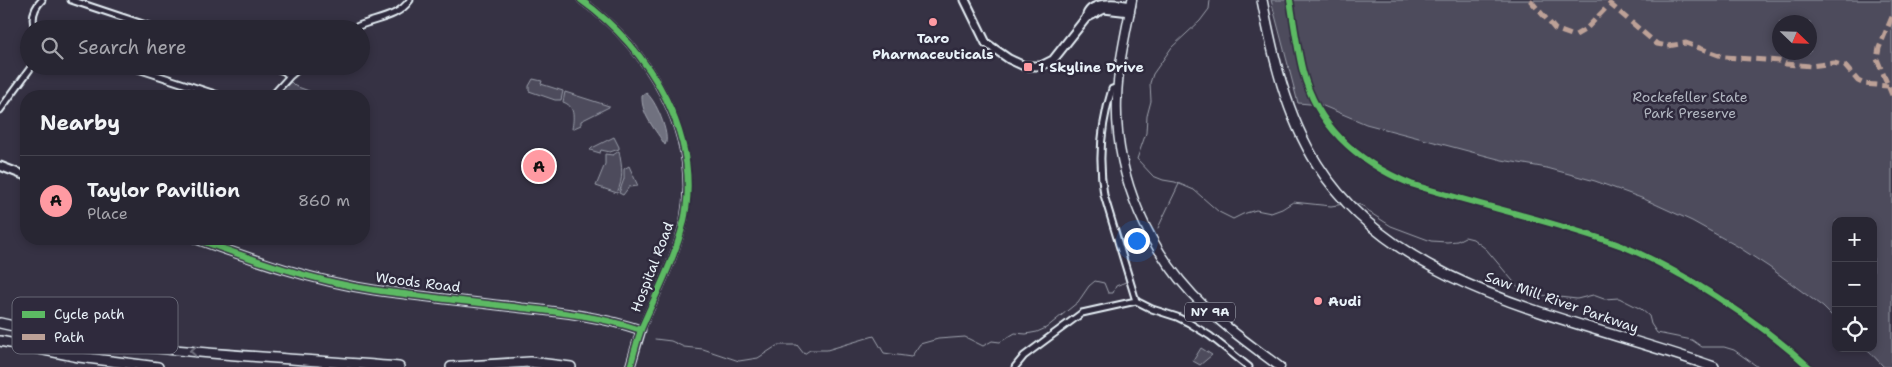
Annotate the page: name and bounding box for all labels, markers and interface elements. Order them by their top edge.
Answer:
north arrow [1772,15,1817,60]
marker: Taro Pharmaceuticals [927,16,939,28]
search box [20,20,370,75]
place label: Taro Pharmaceuticals [872,29,994,63]
icon: search [38,34,66,62]
text: Search here [78,35,187,60]
place label: 1 Skyline Drive [1038,58,1144,76]
marker: 1 Skyline Drive [1022,61,1034,73]
park label: Rockefeller State Park Preserve [1632,88,1748,122]
text: Nearby [40,109,120,137]
pin: A [523,147,555,185]
text: Taylor Pavillion [87,178,240,203]
text: A [50,190,62,211]
text: 860 m [298,190,350,211]
text: Place [87,203,128,224]
map controls [1832,217,1877,352]
button: + [1832,217,1877,262]
street label: Hospital Road [627,219,678,315]
your location [1124,228,1150,254]
button: − [1832,262,1877,307]
street label: Saw Mill River Parkway [1483,267,1641,337]
street label: Woods Road [374,268,462,296]
place label: Audi [1328,292,1361,310]
marker: Audi [1312,295,1324,307]
legend [12,297,178,354]
road number: NY 9A [1185,302,1235,322]
text: Cycle path [54,305,125,323]
button: locate [1832,307,1877,352]
text: Path [54,328,85,346]
one-way arrow [189,345,197,356]

